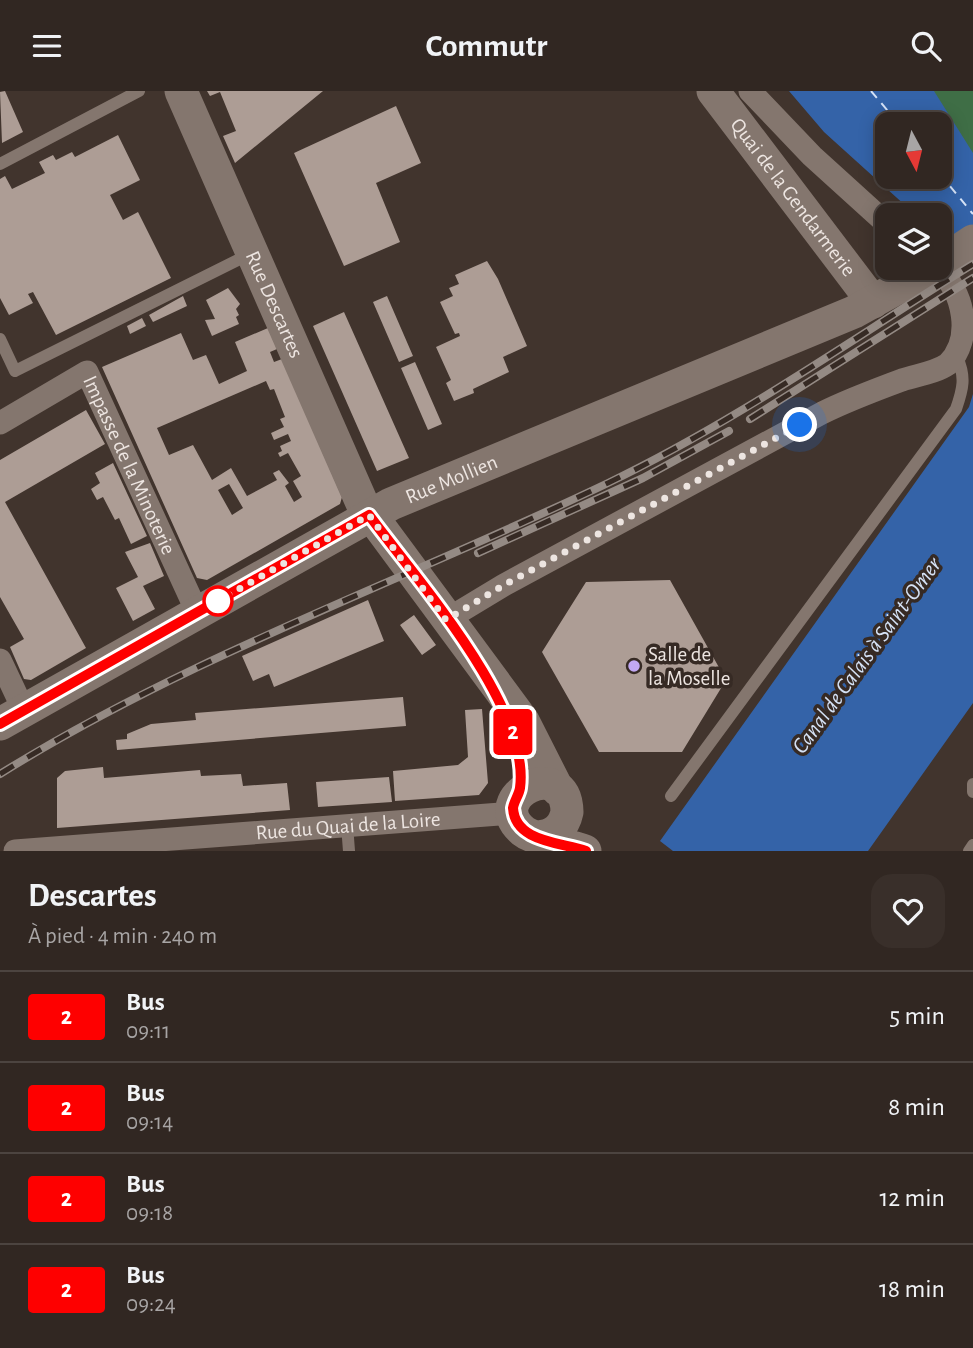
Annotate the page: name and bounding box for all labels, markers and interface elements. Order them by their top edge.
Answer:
icon: menu [28,27,66,65]
icon: search [907,27,945,65]
text: Commutr [426,30,547,62]
north arrow [875,112,952,189]
map controls [875,112,952,280]
street label: Quai de la Gendarmerie [726,114,860,280]
button: layers [875,203,952,280]
street label: Rue Descartes [242,248,307,361]
street label: Impasse de la Minoterie [79,372,179,558]
your location [782,407,817,442]
street label: Rue Mollien [402,451,501,508]
water label: Canal de Calais à Saint-Omer [788,553,946,758]
unlabelled marker [203,586,233,616]
place label: Salle de la Moselle [648,644,730,689]
marker: Salle de la Moselle [626,658,642,674]
line badge: 2 [490,709,536,755]
text: 2 [507,720,519,744]
street label: Rue du Quai de la Loire [255,809,441,844]
button: heart [871,874,945,948]
text: Descartes [28,880,157,913]
text: À pied · 4 min · 240 m [28,925,217,948]
text: Bus [126,989,165,1015]
text: 5 min [889,1003,945,1029]
text: 2 [61,1005,72,1029]
text: 09:11 [126,1020,170,1043]
text: Bus [126,1080,165,1106]
text: 8 min [888,1094,945,1120]
text: 2 [61,1096,72,1120]
text: 09:14 [126,1111,173,1134]
text: Bus [126,1171,165,1197]
text: 12 min [879,1185,945,1211]
text: 2 [61,1187,72,1211]
text: 09:18 [126,1202,173,1225]
text: Bus [126,1262,165,1288]
text: 18 min [879,1276,945,1302]
text: 2 [61,1278,72,1302]
text: 09:24 [126,1293,176,1316]

